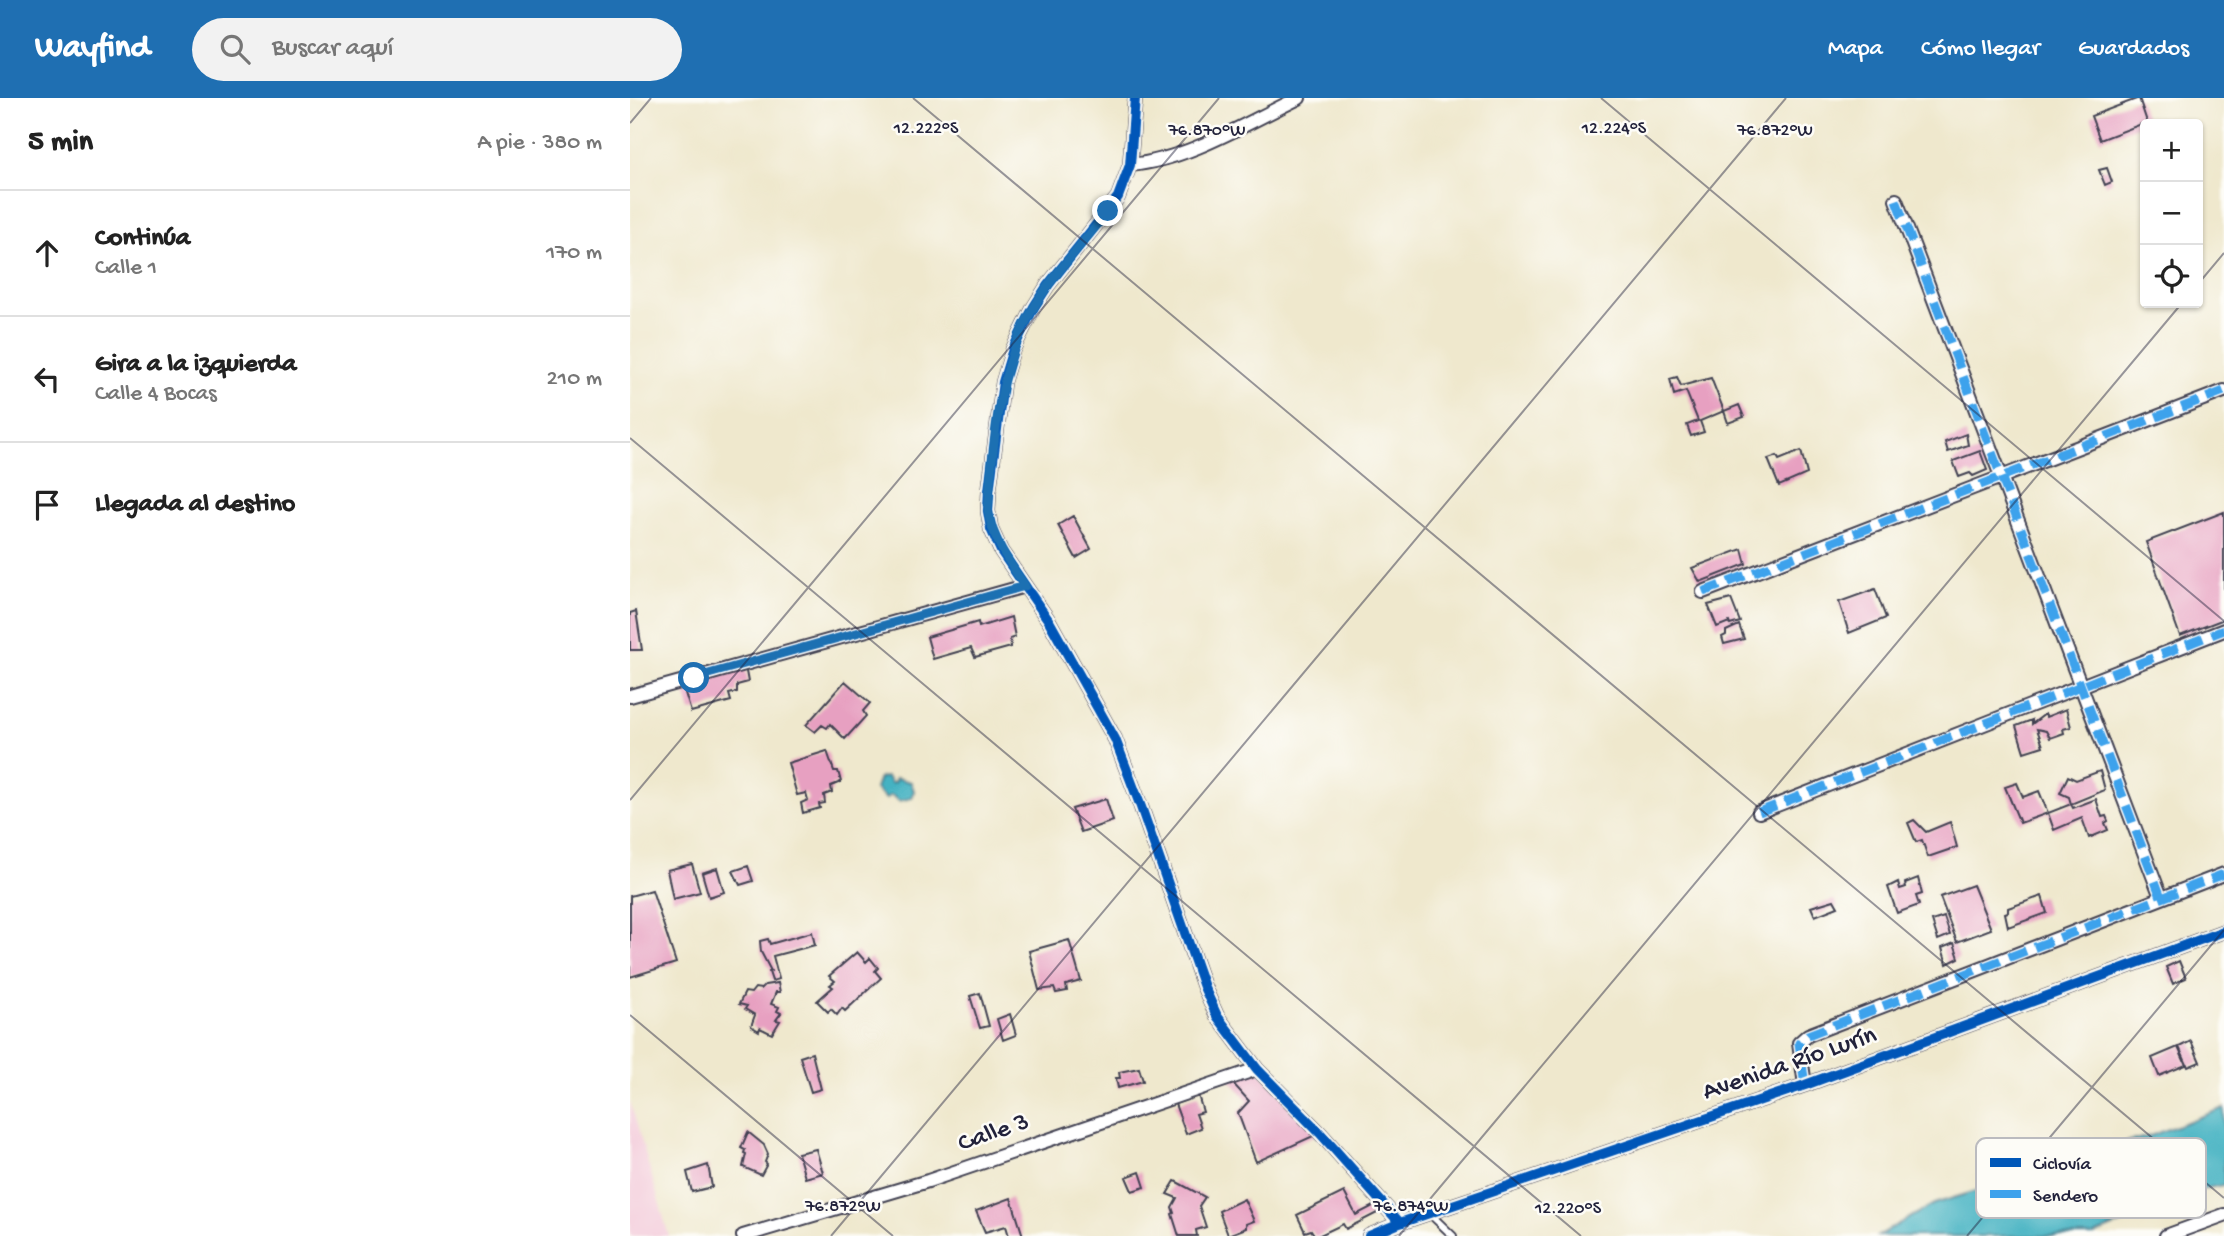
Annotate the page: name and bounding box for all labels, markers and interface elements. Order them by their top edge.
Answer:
search box [192,18,682,81]
text: Wayfind [35,30,150,68]
icon: search [216,30,254,68]
text: Buscar aquí [272,34,393,65]
text: Mapa [1828,35,1883,64]
text: Cómo llegar [1921,35,2040,64]
text: Guardados [2078,35,2189,64]
text: 12.222°S [893,119,959,140]
text: 12.224°S [1581,119,1647,140]
map controls [2140,119,2203,308]
button: + [2140,119,2203,182]
text: 76.870°W [1168,121,1245,142]
text: 76.872°W [1736,121,1813,142]
text: 5 min [28,126,93,161]
text: A pie · 380 m [477,130,602,157]
button: − [2140,182,2203,245]
route end [1092,195,1123,226]
text: Continúa [95,224,190,255]
icon: ahead [28,234,66,272]
text: 170 m [546,240,602,267]
button: locate [2140,245,2203,308]
text: Calle 1 [95,255,157,282]
text: Gira a la izquierda [95,350,297,381]
icon: left [28,360,66,398]
text: 210 m [547,366,602,393]
text: Calle 4 Bocas [95,381,217,408]
icon: arrive [28,486,66,524]
text: Llegada al destino [95,490,295,521]
route start [678,662,709,693]
street label: Avenida Río Lurín [1699,1021,1882,1109]
street label: Calle 3 [954,1107,1034,1161]
legend [1976,1138,2206,1218]
text: Ciclovía [2033,1154,2092,1177]
text: Sendero [2033,1186,2098,1209]
text: 76.872°W [804,1197,881,1218]
text: 76.874°W [1372,1197,1449,1218]
text: 12.220°S [1534,1199,1602,1220]

